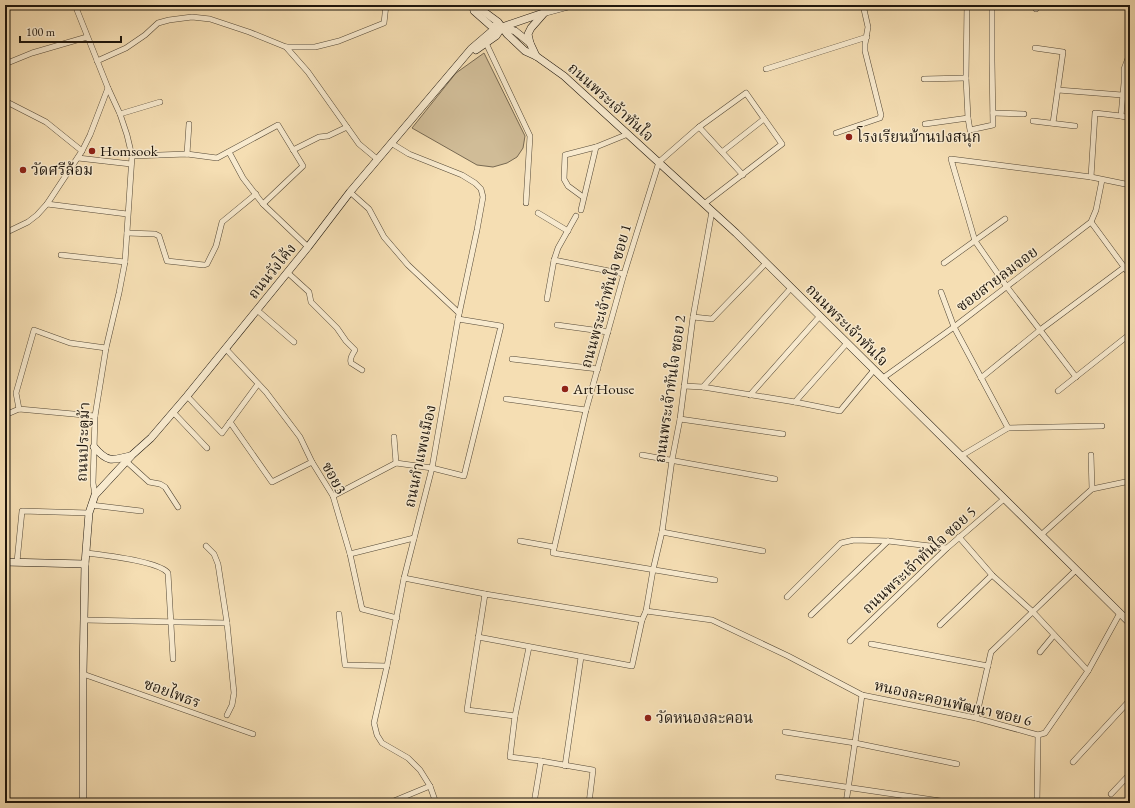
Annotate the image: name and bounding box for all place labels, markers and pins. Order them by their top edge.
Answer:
place label: โรงเรียนบ้านปงสนุก [856,126,981,148]
marker: โรงเรียนบ้านปงสนุก [844,132,854,142]
place label: Homsook [100,141,159,160]
marker: Homsook [87,146,97,156]
place label: วัดศรีล้อม [31,160,93,179]
marker: วัดศรีล้อม [18,165,28,175]
place label: Art House [572,379,634,398]
marker: Art House [560,384,570,394]
place label: วัดหนองละคอน [656,708,753,727]
marker: วัดหนองละคอน [643,713,653,723]

